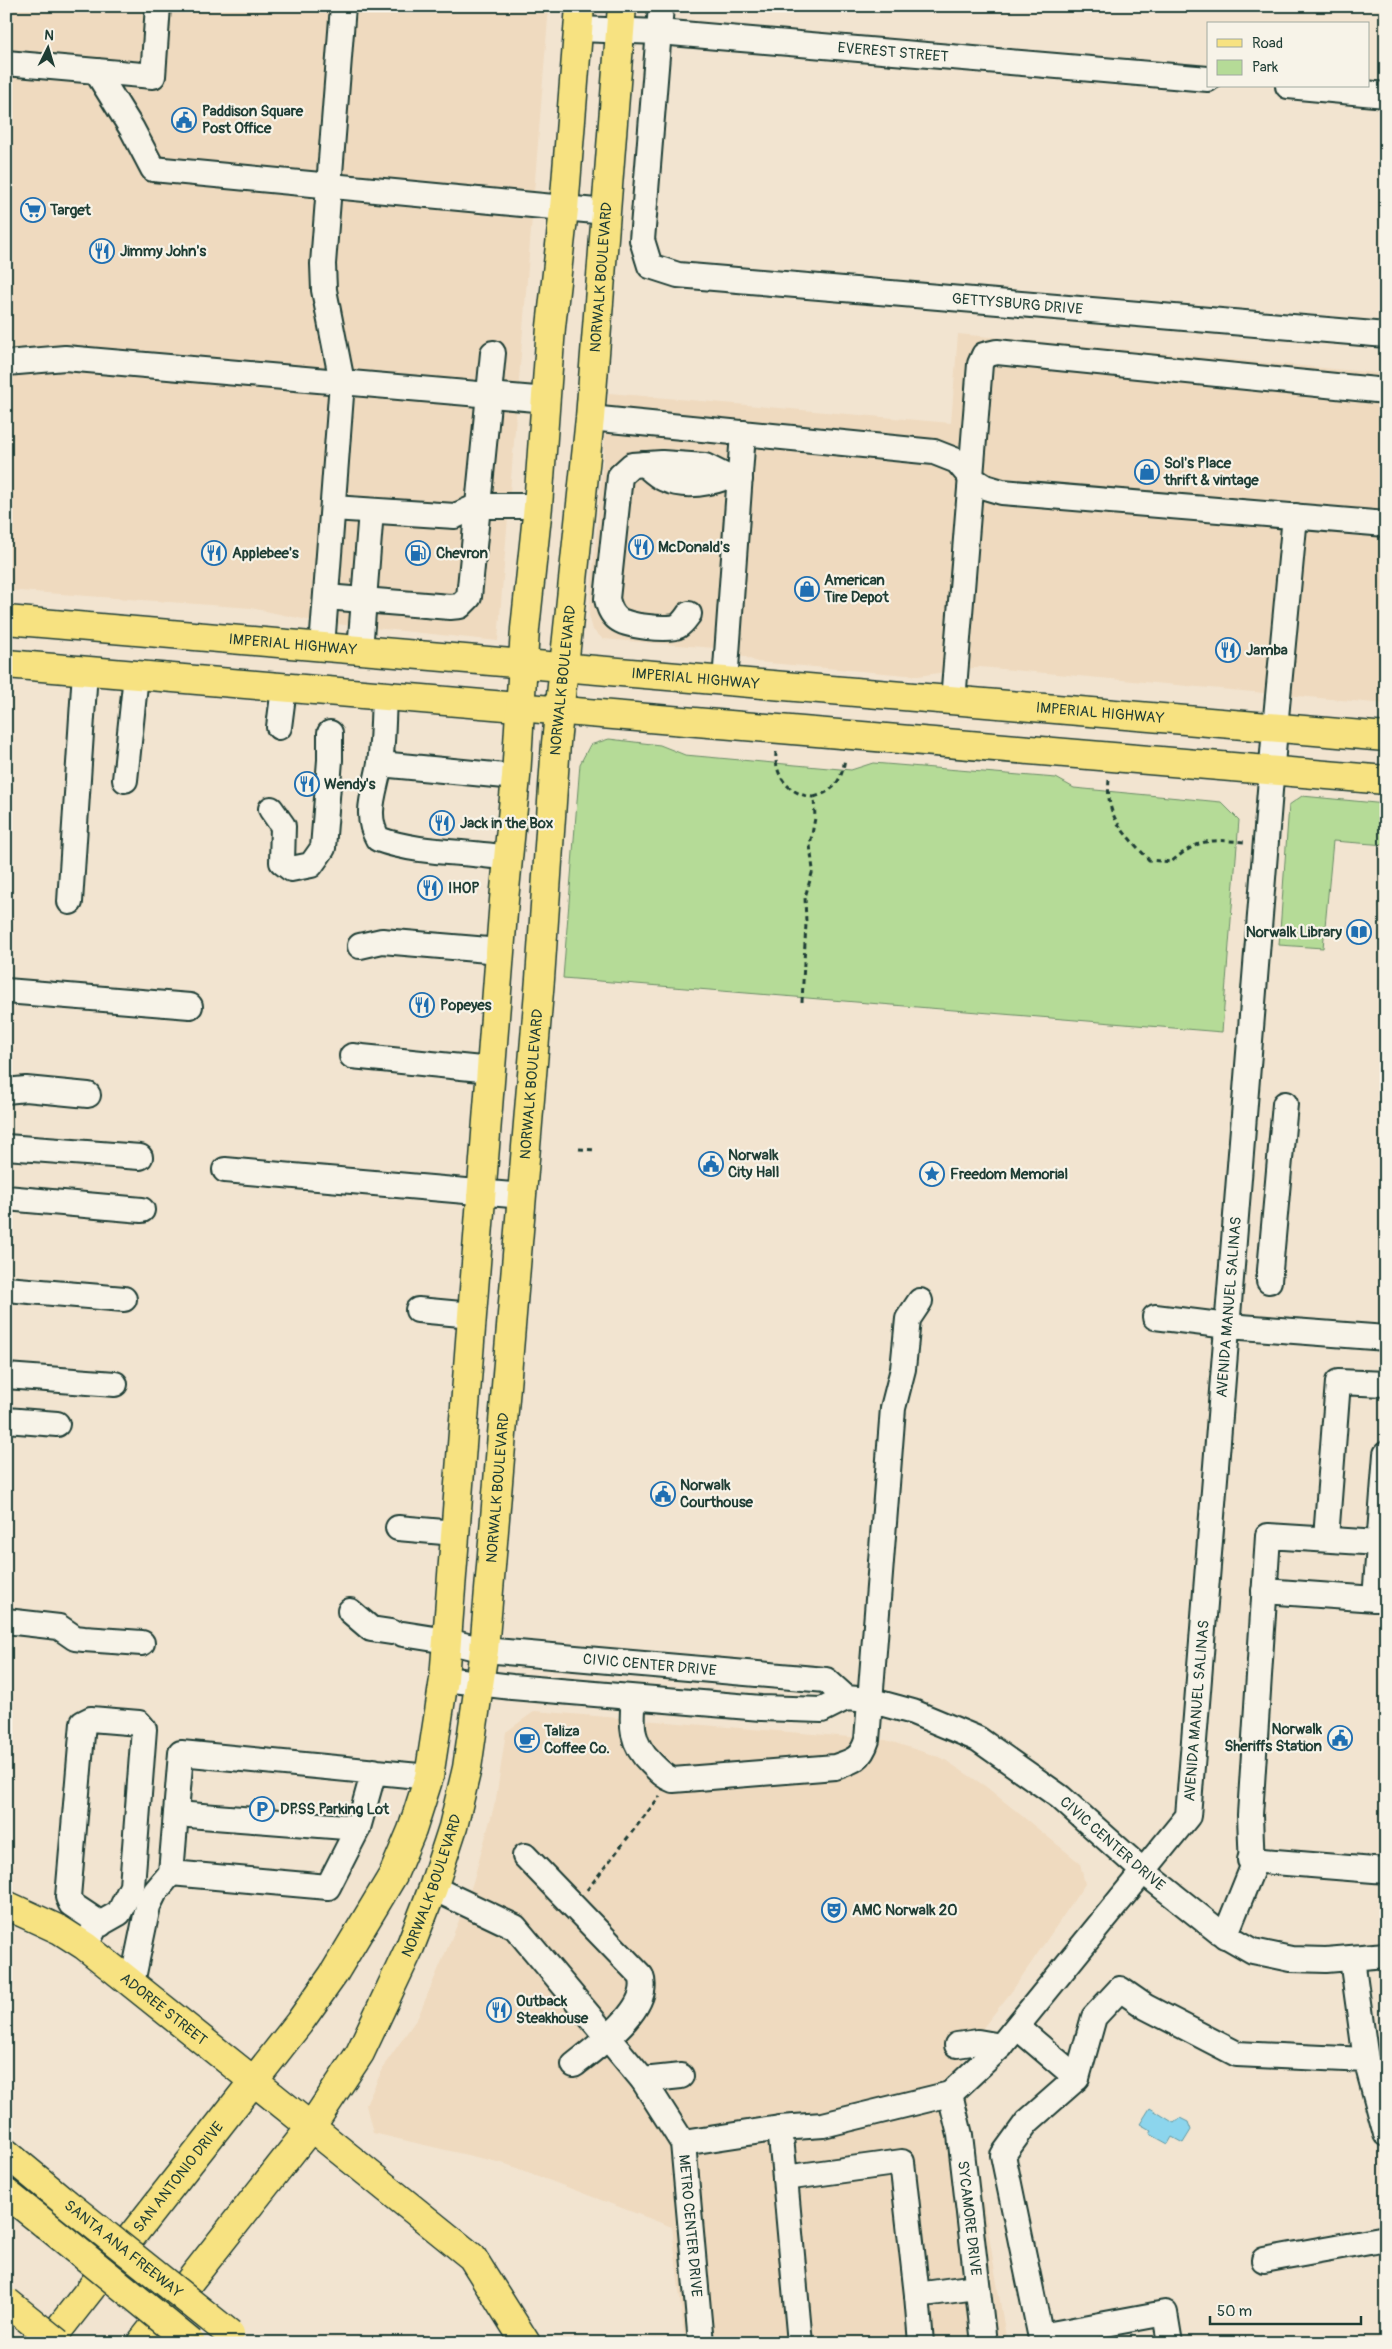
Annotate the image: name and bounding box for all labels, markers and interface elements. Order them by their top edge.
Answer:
north arrow [22,22,72,72]
legend [1207,22,1370,88]
text: N [44,27,55,44]
text: Road [1252,34,1283,53]
street label: EVEREST STREET [837,38,949,67]
text: Park [1252,58,1279,77]
place label: Paddison Square Post Office [202,102,304,138]
public building icon: Paddison Square Post Office [171,107,197,133]
supermarket icon: Target [20,197,46,223]
place label: Target [49,201,92,220]
street label: NORWALK BOULEVARD [586,201,617,353]
restaurant icon: Jimmy John's [89,238,115,264]
place label: Jimmy John's [120,242,207,261]
street label: GETTYSBURG DRIVE [951,289,1084,319]
place label: Sol's Place thrift & vintage [1163,454,1259,490]
shop icon: Sol's Place thrift & vintage [1134,459,1160,485]
restaurant icon: McDonald's [628,534,654,560]
place label: McDonald's [658,538,730,557]
restaurant icon: Applebee's [201,540,227,566]
fuel station icon: Chevron [405,540,431,566]
place label: Applebee's [232,544,299,563]
place label: Chevron [436,544,488,563]
place label: American Tire Depot [823,571,890,607]
shop icon: American Tire Depot [794,576,820,602]
street label: NORWALK BOULEVARD [546,605,580,756]
street label: IMPERIAL HIGHWAY [228,630,358,660]
restaurant icon: Jamba [1215,637,1241,663]
place label: Jamba [1246,641,1288,660]
street label: IMPERIAL HIGHWAY [630,664,761,694]
street label: IMPERIAL HIGHWAY [1035,698,1165,728]
restaurant icon: Wendy's [294,771,320,797]
place label: Wendy's [324,775,376,794]
restaurant icon: Jack in the Box [429,810,455,836]
place label: Jack in the Box [460,814,554,833]
restaurant icon: IHOP [417,875,443,901]
place label: IHOP [448,879,480,898]
library icon: Norwalk Library [1346,919,1372,945]
place label: Norwalk Library [1246,923,1343,942]
restaurant icon: Popeyes [409,992,435,1018]
place label: Popeyes [440,996,492,1015]
street label: NORWALK BOULEVARD [516,1008,547,1160]
place label: Norwalk City Hall [728,1146,779,1182]
public building icon: Norwalk City Hall [698,1151,724,1177]
place icon: Freedom Memorial [919,1161,945,1187]
place label: Freedom Memorial [950,1165,1068,1184]
street label: AVENIDA MANUEL SALINAS [1212,1216,1246,1398]
street label: NORWALK BOULEVARD [482,1412,514,1564]
place label: Norwalk Courthouse [680,1476,754,1512]
public building icon: Norwalk Courthouse [650,1481,676,1507]
street label: AVENIDA MANUEL SALINAS [1180,1619,1214,1802]
street label: CIVIC CENTER DRIVE [582,1650,717,1680]
place label: Norwalk Sheriffs Station [1225,1720,1323,1756]
place label: Taliza Coffee Co. [543,1722,610,1758]
public building icon: Norwalk Sheriffs Station [1327,1725,1353,1751]
cafe icon: Taliza Coffee Co. [514,1727,540,1753]
street label: CIVIC CENTER DRIVE [1056,1792,1169,1895]
parking icon: DPSS Parking Lot [249,1796,275,1822]
place label: DPSS Parking Lot [280,1800,390,1819]
street label: NORWALK BOULEVARD [398,1812,466,1960]
theatre icon: AMC Norwalk 20 [821,1897,847,1923]
place label: AMC Norwalk 20 [852,1901,957,1920]
street label: ADOREE STREET [116,1969,211,2050]
place label: Outback Steakhouse [516,1992,589,2028]
restaurant icon: Outback Steakhouse [486,1997,512,2023]
street label: SAN ANTONIO DRIVE [129,2118,228,2237]
street label: METRO CENTER DRIVE [674,2154,706,2298]
street label: SYCAMORE DRIVE [953,2160,985,2277]
street label: SANTA ANA FREEWAY [60,2196,186,2302]
scale bar [1210,2294,1361,2326]
text: 50 m [1217,2302,1252,2321]

